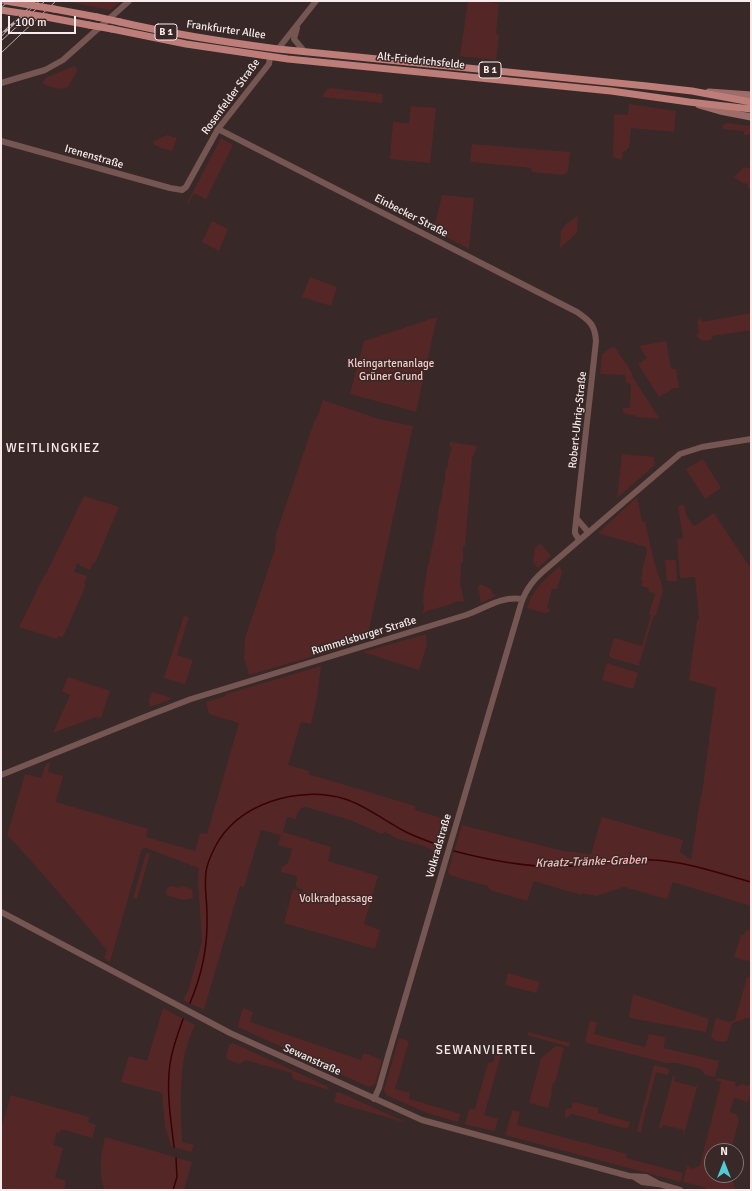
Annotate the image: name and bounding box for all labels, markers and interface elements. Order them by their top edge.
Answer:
scale bar [10,8,78,34]
text: 100 m [15,15,47,30]
street label: Frankfurter Allee [185,18,267,42]
road number: B 1 [155,24,177,40]
street label: Alt-Friedrichsfelde [376,50,466,72]
street label: Rosenfelder Straße [199,57,263,137]
road number: B 1 [479,62,501,78]
street label: Irenenstraße [63,142,125,172]
street label: Einbecker Straße [372,192,450,240]
park label: Kleingartenanlage Grüner Grund [348,357,434,383]
street label: Robert-Uhrig-Straße [566,371,590,469]
district label: WEITLINGKIEZ [6,441,100,457]
street label: Rummelsburger Straße [310,614,418,658]
street label: Volkradstraße [424,812,454,880]
water label: Kraatz-Tränke-Graben [535,853,647,871]
park label: Volkradpassage [299,892,373,906]
street label: Sewanstraße [281,1041,343,1079]
district label: SEWANVIERTEL [436,1043,536,1059]
north arrow [704,1143,744,1183]
text: N [720,1145,728,1158]

